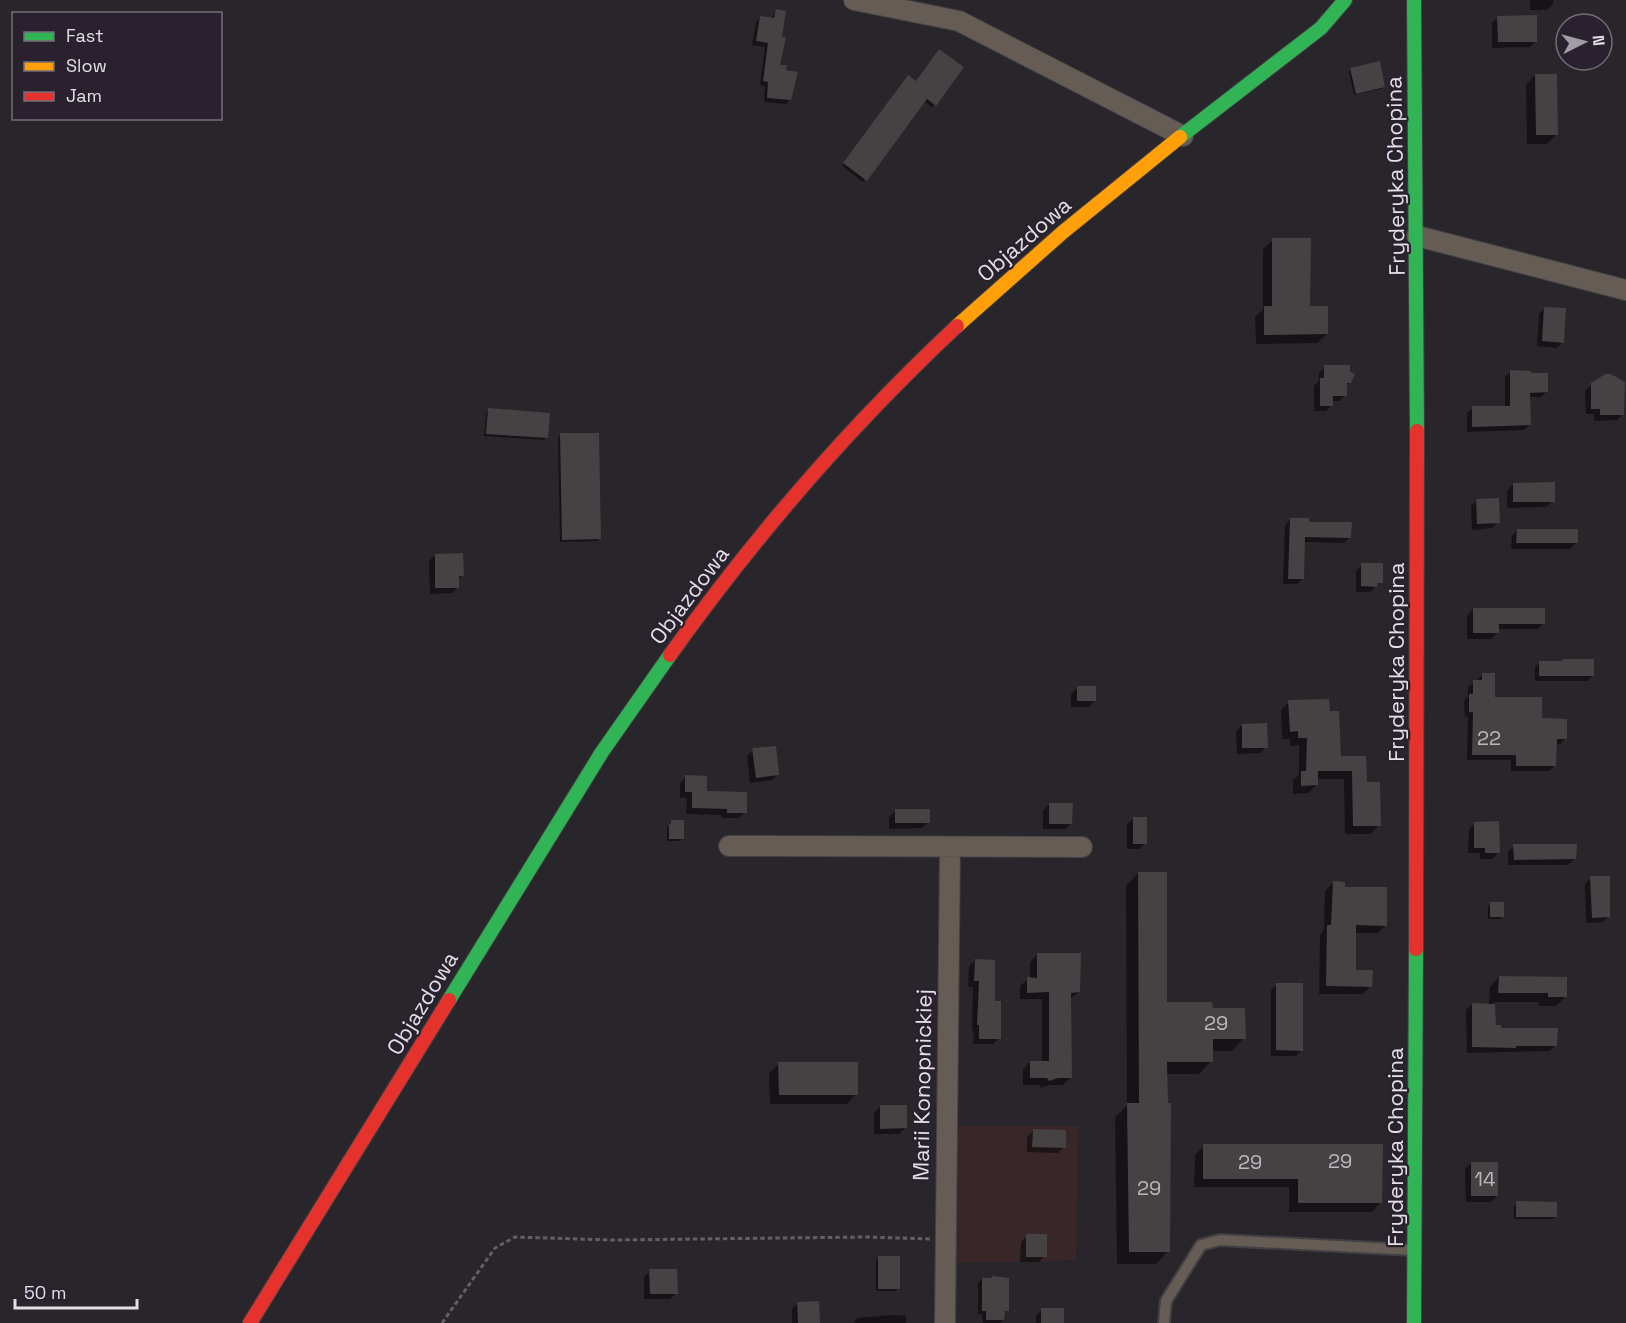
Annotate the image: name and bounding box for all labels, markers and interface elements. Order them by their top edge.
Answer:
legend [12,12,222,120]
north arrow [1554,12,1614,72]
text: Fast [66,24,103,47]
text: N [1587,34,1609,47]
text: Slow [66,54,107,77]
street label: Fryderyka Chopina [1379,76,1411,276]
text: Jam [66,84,102,107]
street label: Objazdowa [971,190,1077,287]
street label: Objazdowa [643,540,735,650]
street label: Fryderyka Chopina [1382,562,1410,762]
house number: 22 [1477,725,1501,751]
street label: Objazdowa [380,946,464,1060]
street label: Marii Konopnickiej [906,989,938,1181]
house number: 29 [1204,1010,1228,1036]
street label: Fryderyka Chopina [1381,1047,1409,1247]
house number: 29 [1328,1148,1352,1174]
house number: 29 [1238,1149,1262,1175]
house number: 14 [1475,1166,1495,1192]
house number: 29 [1137,1175,1161,1201]
scale bar [15,1272,136,1310]
text: 50 m [24,1281,66,1304]

